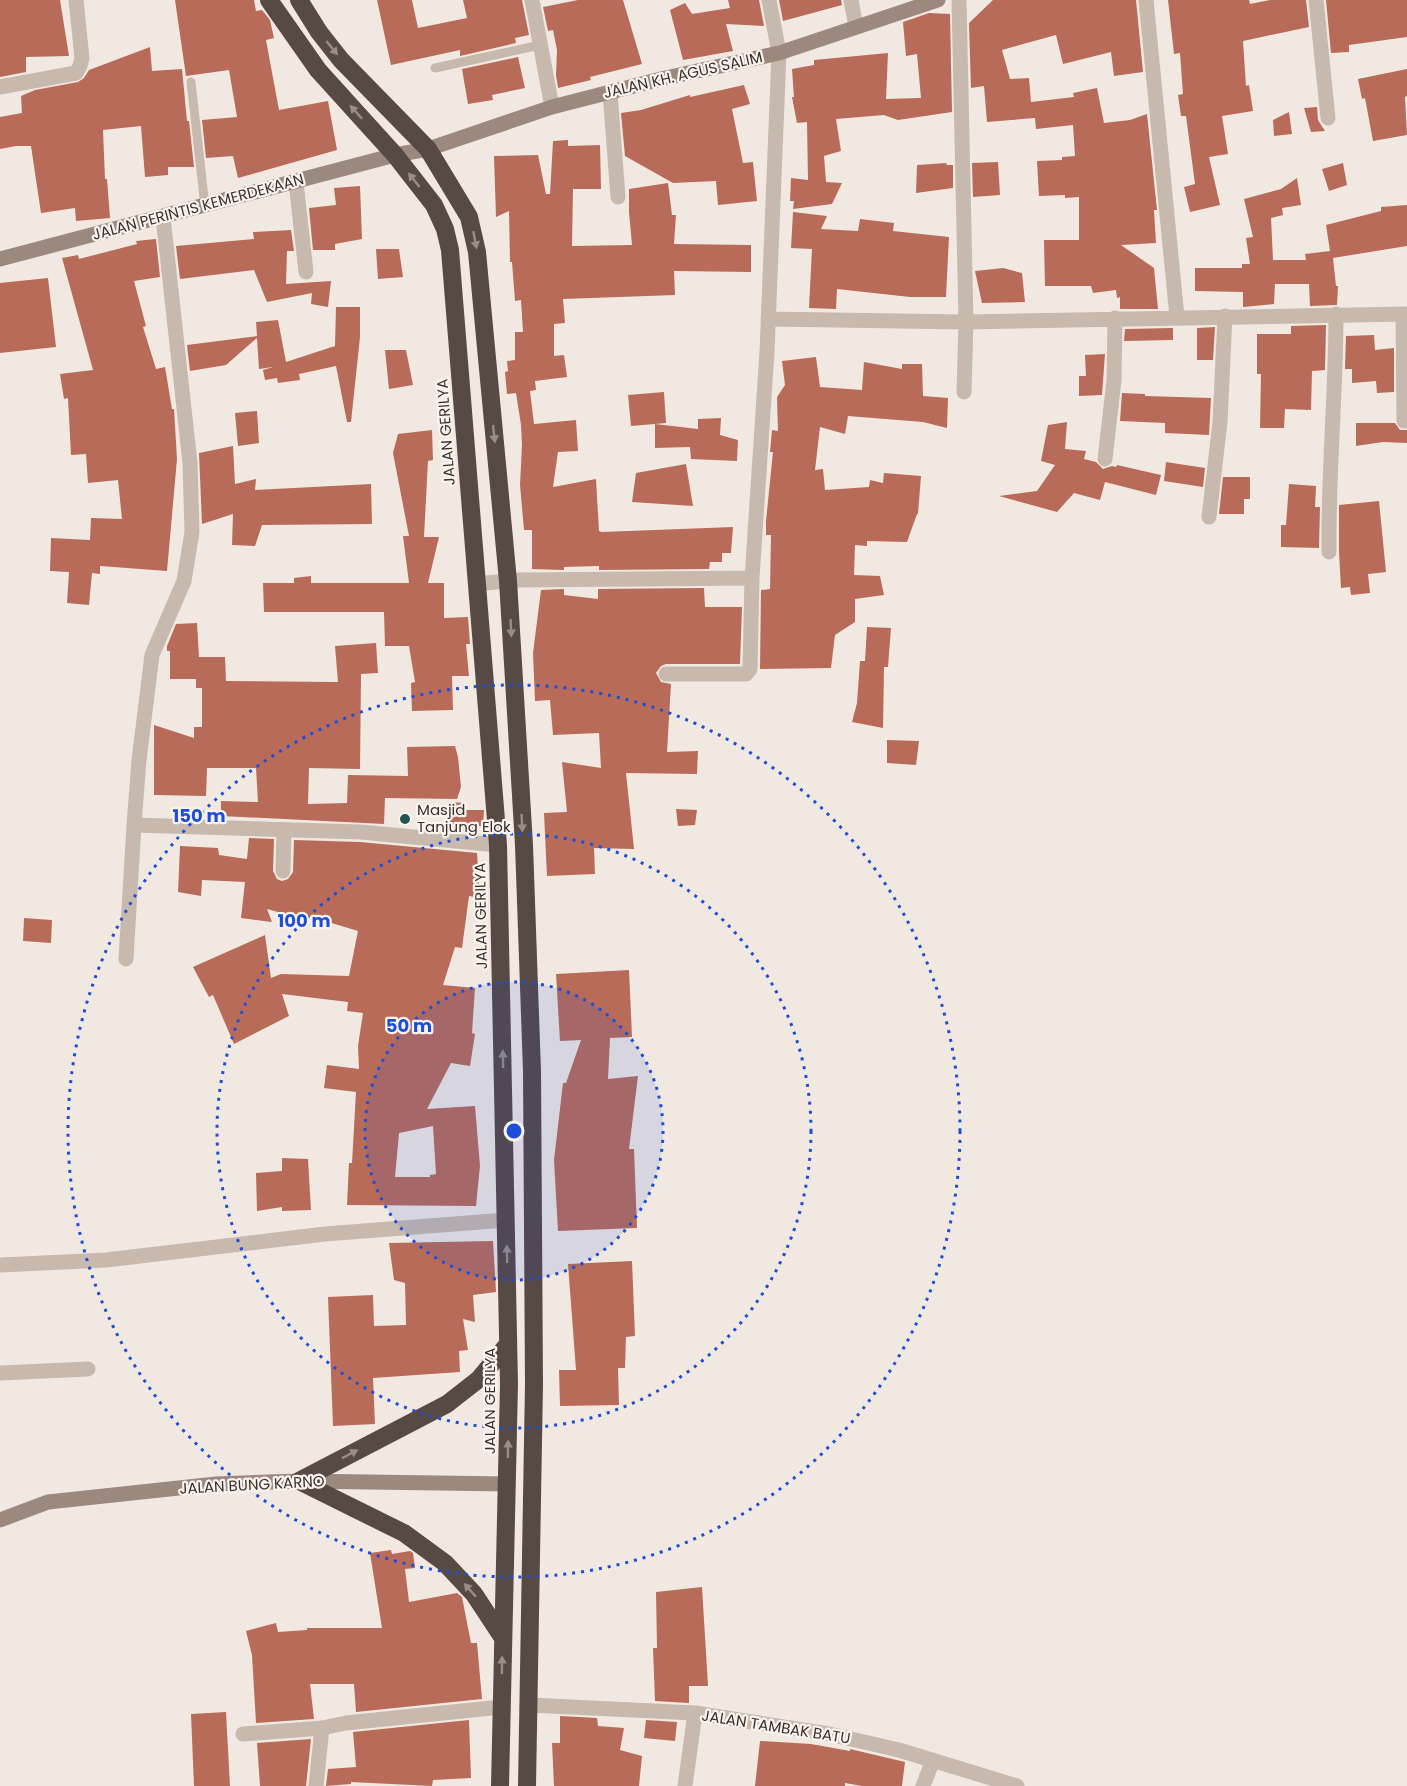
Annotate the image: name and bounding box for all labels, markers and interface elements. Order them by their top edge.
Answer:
one-way arrow [326,40,339,56]
street label: JALAN KH. AGUS SALIM [601,46,764,103]
one-way arrow [349,105,363,119]
street label: JALAN PERINTIS KEMERDEKAAN [90,168,306,245]
one-way arrow [408,172,421,188]
one-way arrow [471,230,480,249]
street label: JALAN GERILYA [431,378,460,486]
one-way arrow [489,424,499,443]
one-way arrow [506,618,515,637]
place label: Masjid Tanjung Elok [417,799,511,837]
text: 150 m [172,803,226,828]
marker: Masjid Tanjung Elok [398,812,412,826]
one-way arrow [518,813,527,832]
street label: JALAN GERILYA [469,862,492,970]
text: 100 m [277,908,331,933]
text: 50 m [386,1013,432,1038]
one-way arrow [498,1049,507,1068]
centre of rings [504,1121,524,1141]
one-way arrow [502,1244,512,1263]
street label: JALAN GERILYA [479,1348,500,1454]
one-way arrow [503,1439,513,1458]
one-way arrow [342,1449,359,1459]
street label: JALAN BUNG KARNO [179,1470,325,1499]
one-way arrow [464,1583,477,1598]
one-way arrow [498,1655,507,1674]
street label: JALAN TAMBAK BATU [700,1704,852,1749]

